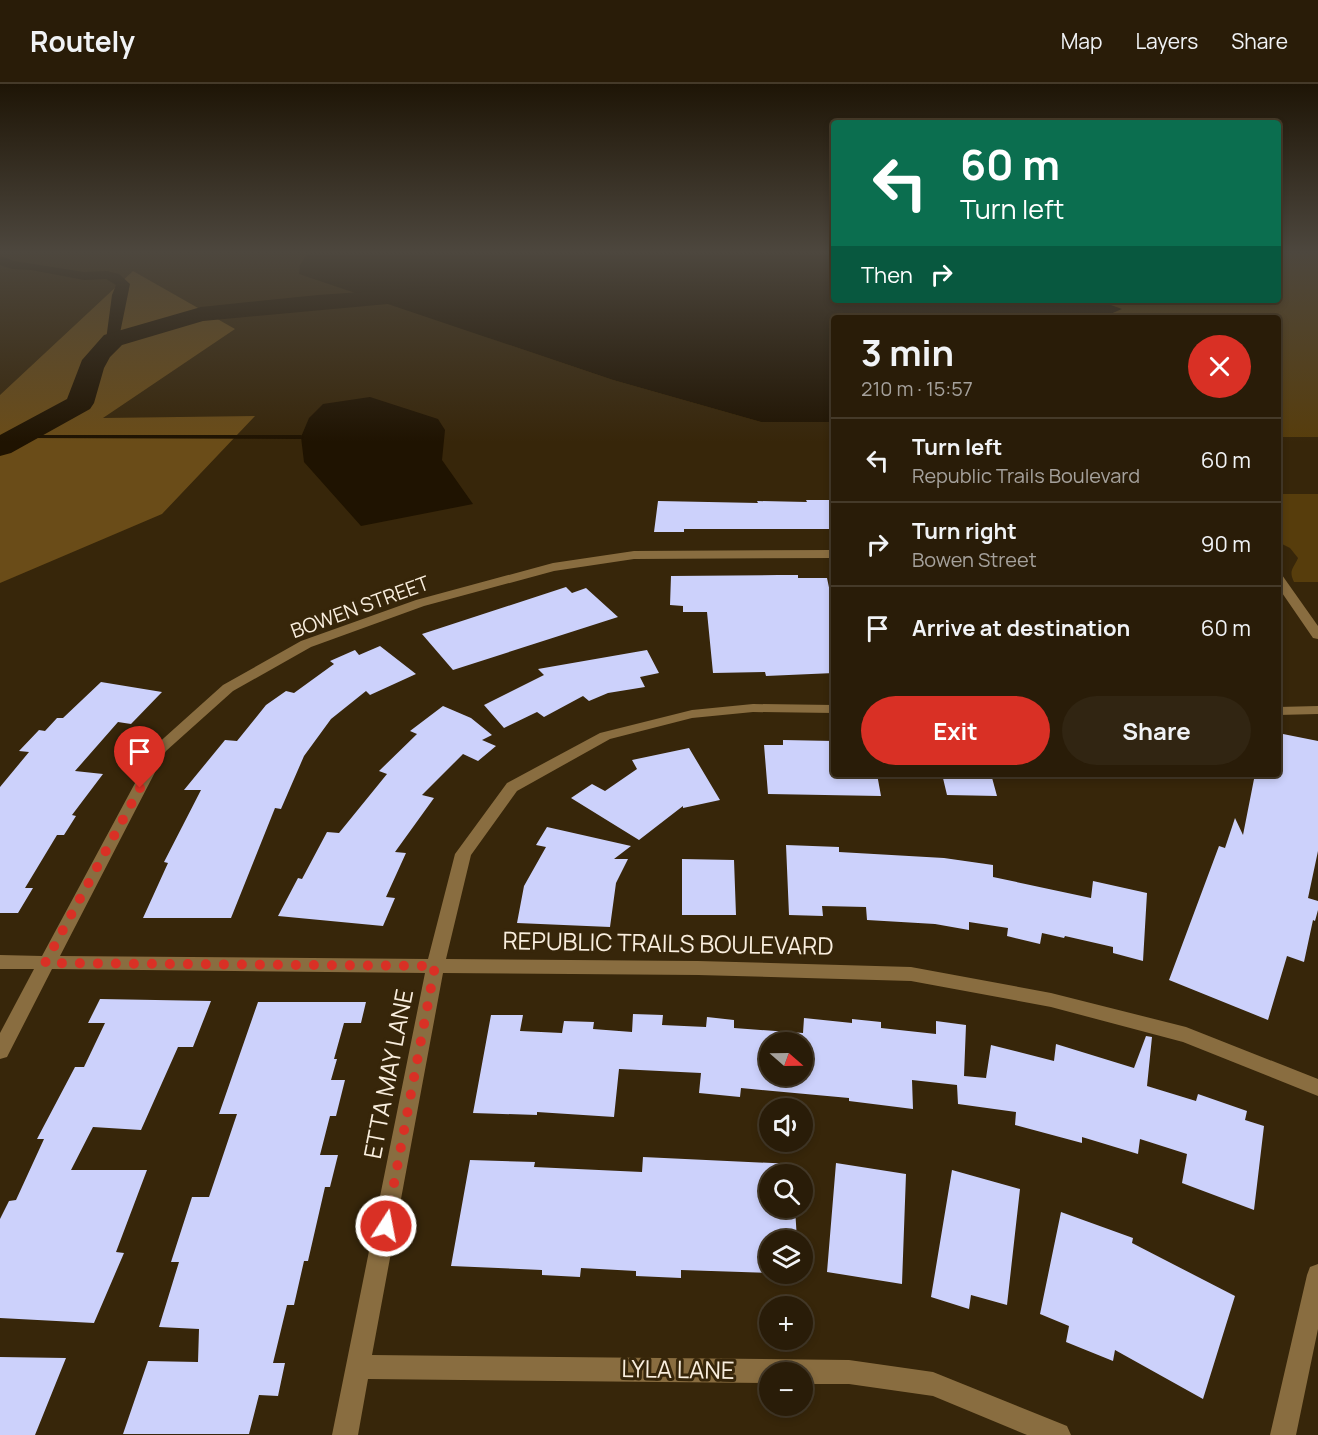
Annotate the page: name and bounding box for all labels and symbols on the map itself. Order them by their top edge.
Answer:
street label: BOWEN STREET [287,569,433,644]
pin [114,726,165,788]
street label: REPUBLIC TRAILS BOULEVARD [502,923,834,962]
street label: ETTA MAY LANE [355,986,420,1161]
north arrow [759,1032,813,1086]
position arrow [354,1194,418,1258]
street label: LYLA LANE [621,1351,735,1386]

